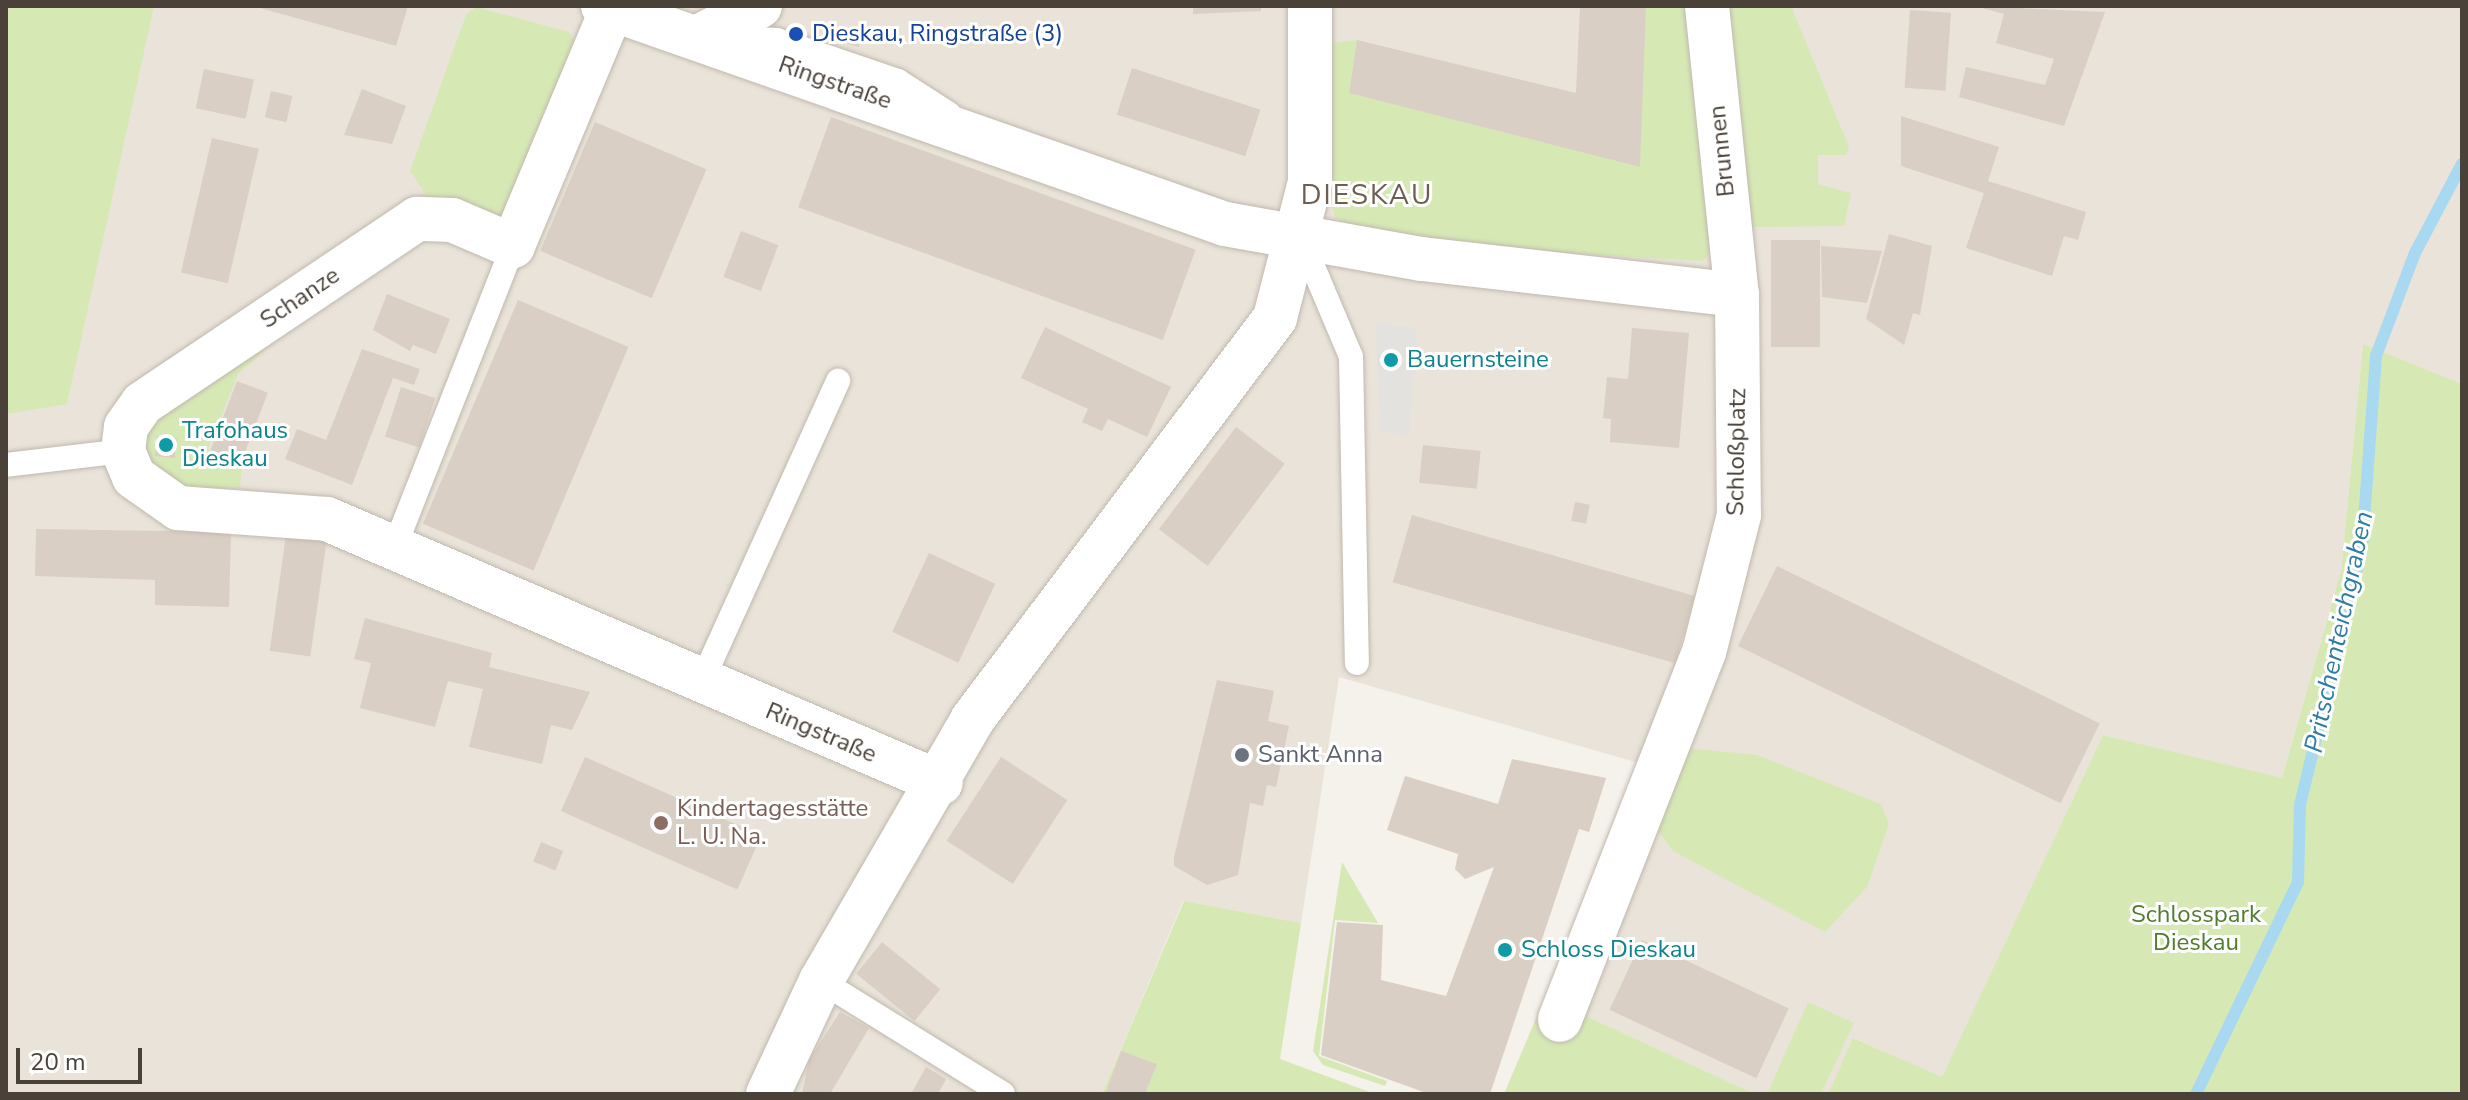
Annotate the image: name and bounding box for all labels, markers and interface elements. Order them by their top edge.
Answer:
place label: Dieskau, Ringstraße (3) [812,20,1063,48]
marker: Dieskau, Ringstraße (3) [787,25,805,43]
street label: Ringstraße [775,50,895,116]
street label: Brunnen [1703,104,1741,198]
district label: DIESKAU [1301,178,1433,212]
street label: Schanze [255,261,345,335]
place label: Bauernsteine [1407,346,1549,374]
marker: Bauernsteine [1382,351,1400,369]
street label: Schloßplatz [1721,388,1753,516]
place label: Trafohaus Dieskau [182,417,288,473]
marker: Trafohaus Dieskau [157,436,175,454]
water label: Pritschenteichgraben [2298,508,2380,756]
street label: Ringstraße [761,697,881,769]
place label: Sankt Anna [1258,741,1383,769]
marker: Sankt Anna [1233,746,1251,764]
place label: Kindertagesstätte L. U. Na. [677,795,868,851]
marker: Kindertagesstätte L. U. Na. [652,814,670,832]
park label: Schlosspark Dieskau [2131,901,2261,957]
place label: Schloss Dieskau [1521,936,1696,964]
marker: Schloss Dieskau [1496,941,1514,959]
scale bar [20,1032,146,1082]
text: 20 m [30,1046,86,1078]

